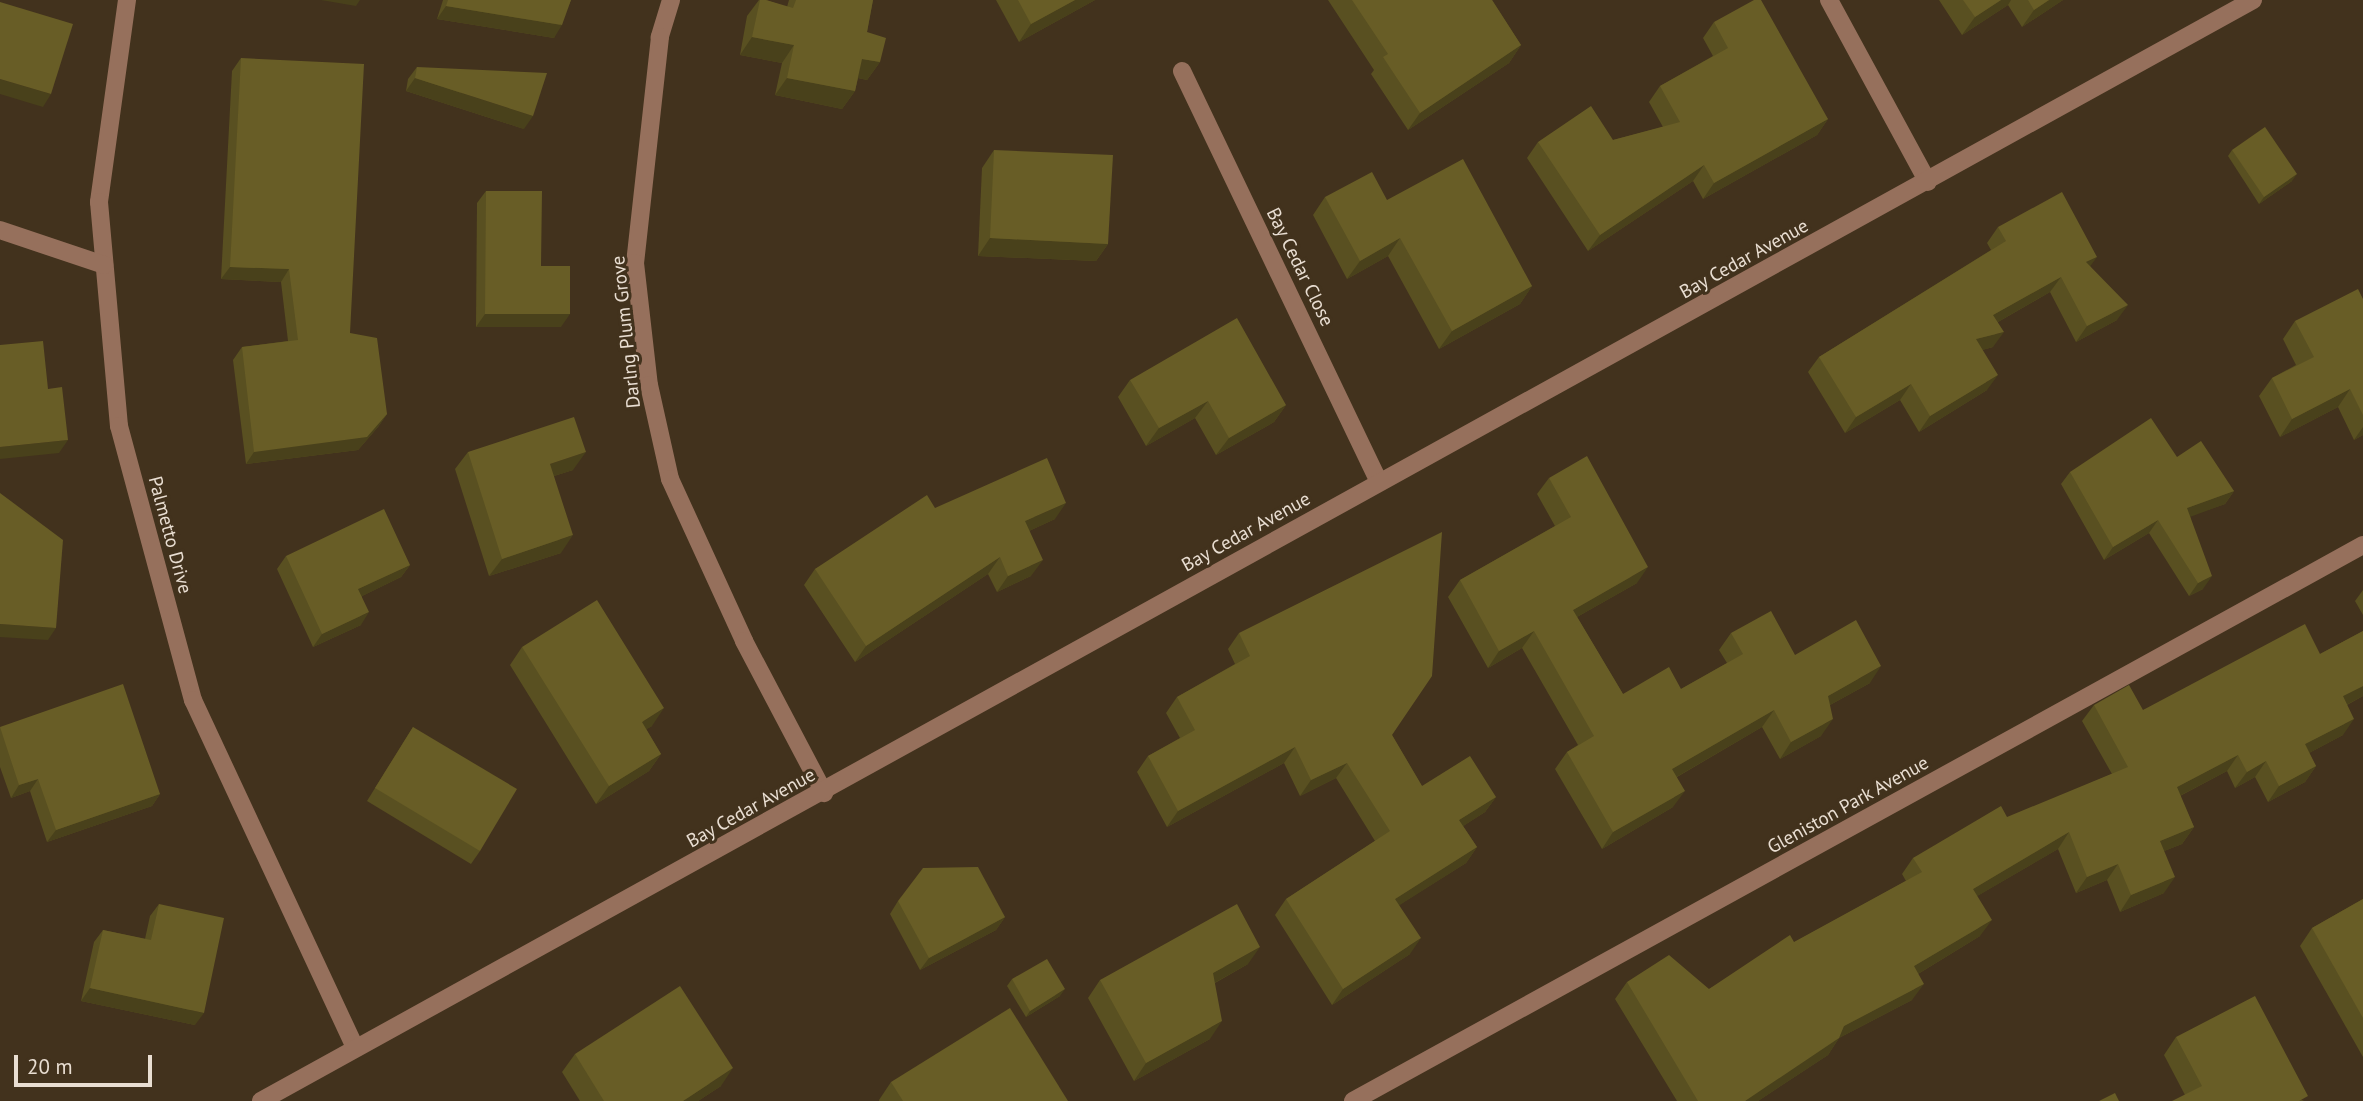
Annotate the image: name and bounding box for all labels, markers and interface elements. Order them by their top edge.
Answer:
street label: Bay Cedar Close [1261,204,1339,330]
street label: Bay Cedar Avenue [1675,214,1813,304]
street label: Darlng Plum Grove [607,255,645,409]
street label: Palmetto Drive [143,474,197,596]
street label: Bay Cedar Avenue [1177,487,1315,577]
street label: Gleniston Park Avenue [1763,751,1933,859]
street label: Bay Cedar Avenue [682,763,820,853]
scale bar [18,1042,156,1086]
text: 20 m [27,1053,73,1080]

